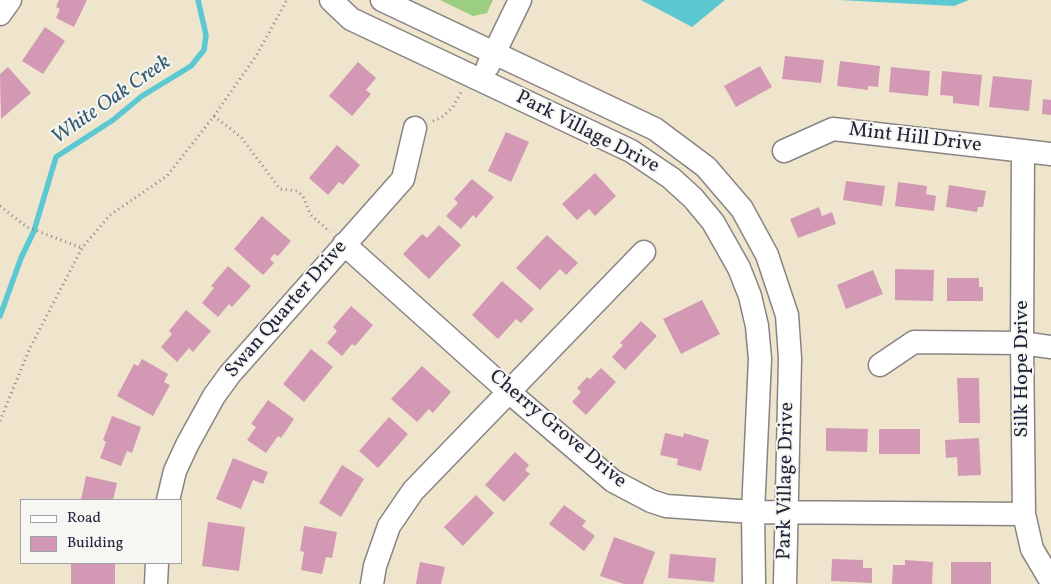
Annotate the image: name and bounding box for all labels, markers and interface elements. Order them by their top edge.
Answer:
water label: White Oak Creek [48,51,176,151]
street label: Park Village Drive [511,86,663,180]
street label: Mint Hill Drive [847,119,983,159]
street label: Swan Quarter Drive [221,236,353,384]
street label: Silk Hope Drive [1011,300,1035,438]
street label: Cherry Grove Drive [483,365,631,495]
street label: Park Village Drive [774,402,800,560]
legend [20,499,182,564]
text: Road [67,508,101,529]
text: Building [67,533,123,554]

